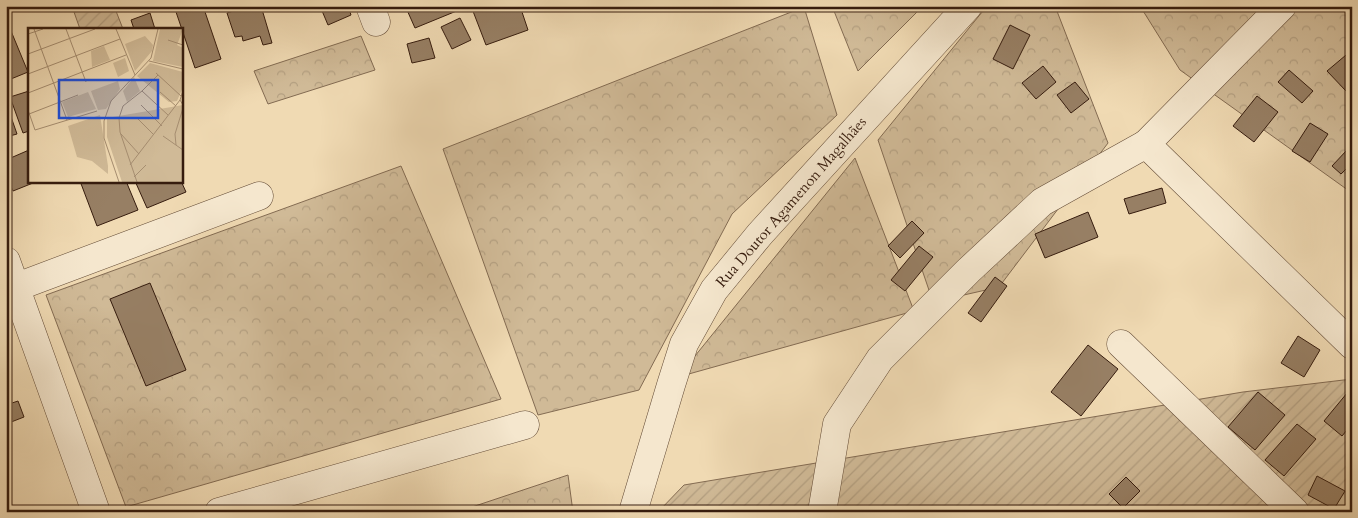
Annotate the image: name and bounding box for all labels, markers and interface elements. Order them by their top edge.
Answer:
inset map [28,28,182,182]
street label: Rua Doutor Agamenon Magalhães [711,112,871,292]

